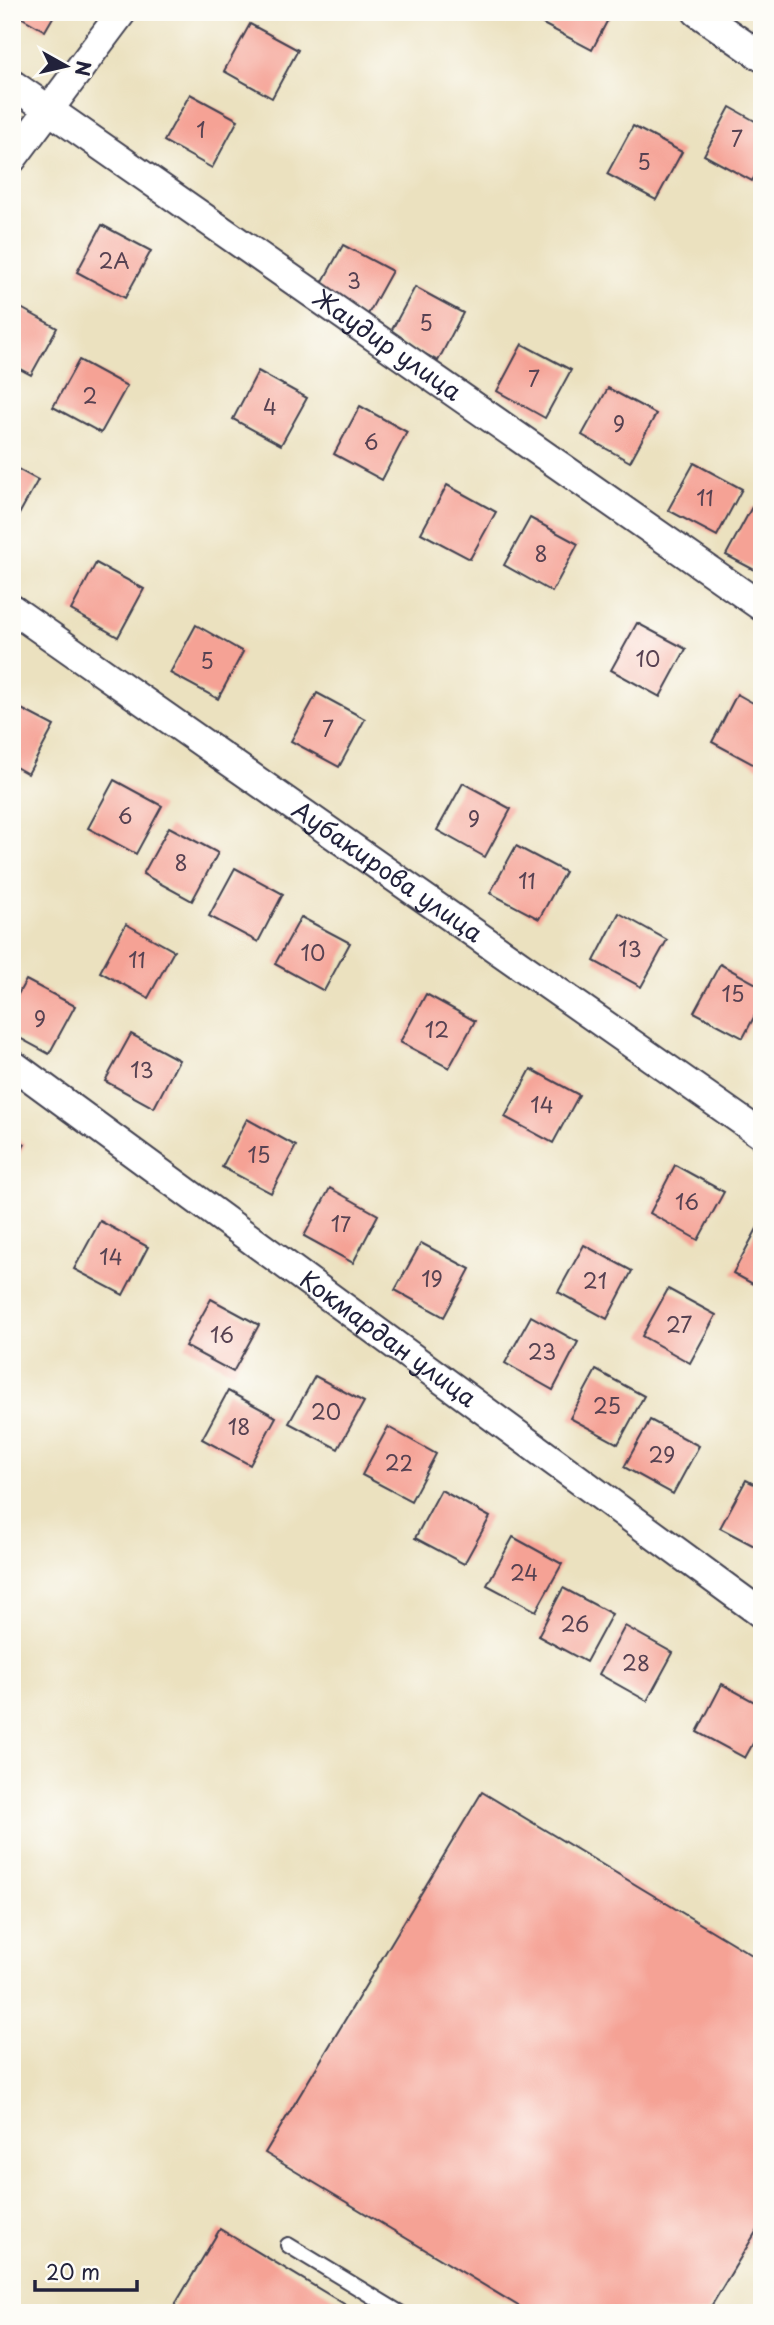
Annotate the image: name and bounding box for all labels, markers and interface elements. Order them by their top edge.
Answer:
north arrow [32,32,102,102]
text: N [69,59,99,78]
house number: 1 [196,113,206,145]
house number: 7 [731,122,743,154]
house number: 5 [637,145,651,177]
house number: 2А [99,244,129,276]
house number: 3 [347,264,361,296]
street label: Жаудир улица [306,279,470,408]
house number: 5 [419,306,433,338]
house number: 7 [528,362,540,394]
house number: 2 [83,379,97,411]
house number: 4 [263,390,277,422]
house number: 9 [613,407,625,439]
house number: 6 [364,425,378,457]
house number: 11 [696,481,714,513]
house number: 8 [534,537,548,569]
house number: 10 [636,642,660,674]
house number: 5 [200,644,214,676]
house number: 7 [322,712,334,744]
street label: Аубакирова улица [285,791,491,950]
house number: 6 [118,799,132,831]
house number: 9 [468,802,480,834]
house number: 8 [174,846,188,878]
house number: 11 [518,864,536,896]
house number: 13 [618,932,642,964]
house number: 10 [301,936,325,968]
house number: 11 [128,943,146,975]
house number: 15 [722,977,744,1009]
house number: 9 [34,1002,46,1034]
house number: 12 [425,1013,449,1045]
house number: 13 [130,1053,154,1085]
house number: 14 [530,1088,554,1120]
house number: 15 [248,1138,270,1170]
house number: 16 [675,1185,699,1217]
house number: 17 [331,1207,351,1239]
house number: 14 [99,1240,123,1272]
street label: Кокмардан улица [293,1261,485,1415]
house number: 19 [421,1262,443,1294]
house number: 21 [583,1264,607,1296]
house number: 27 [666,1308,692,1340]
house number: 16 [210,1318,234,1350]
house number: 23 [528,1335,556,1367]
house number: 25 [593,1389,621,1421]
house number: 20 [311,1395,341,1427]
house number: 18 [228,1410,250,1442]
house number: 29 [649,1438,675,1470]
house number: 22 [385,1446,413,1478]
house number: 24 [510,1556,538,1588]
house number: 26 [561,1607,589,1639]
house number: 28 [622,1646,650,1678]
scale bar [35,2248,136,2292]
text: 20 m [46,2255,100,2287]

